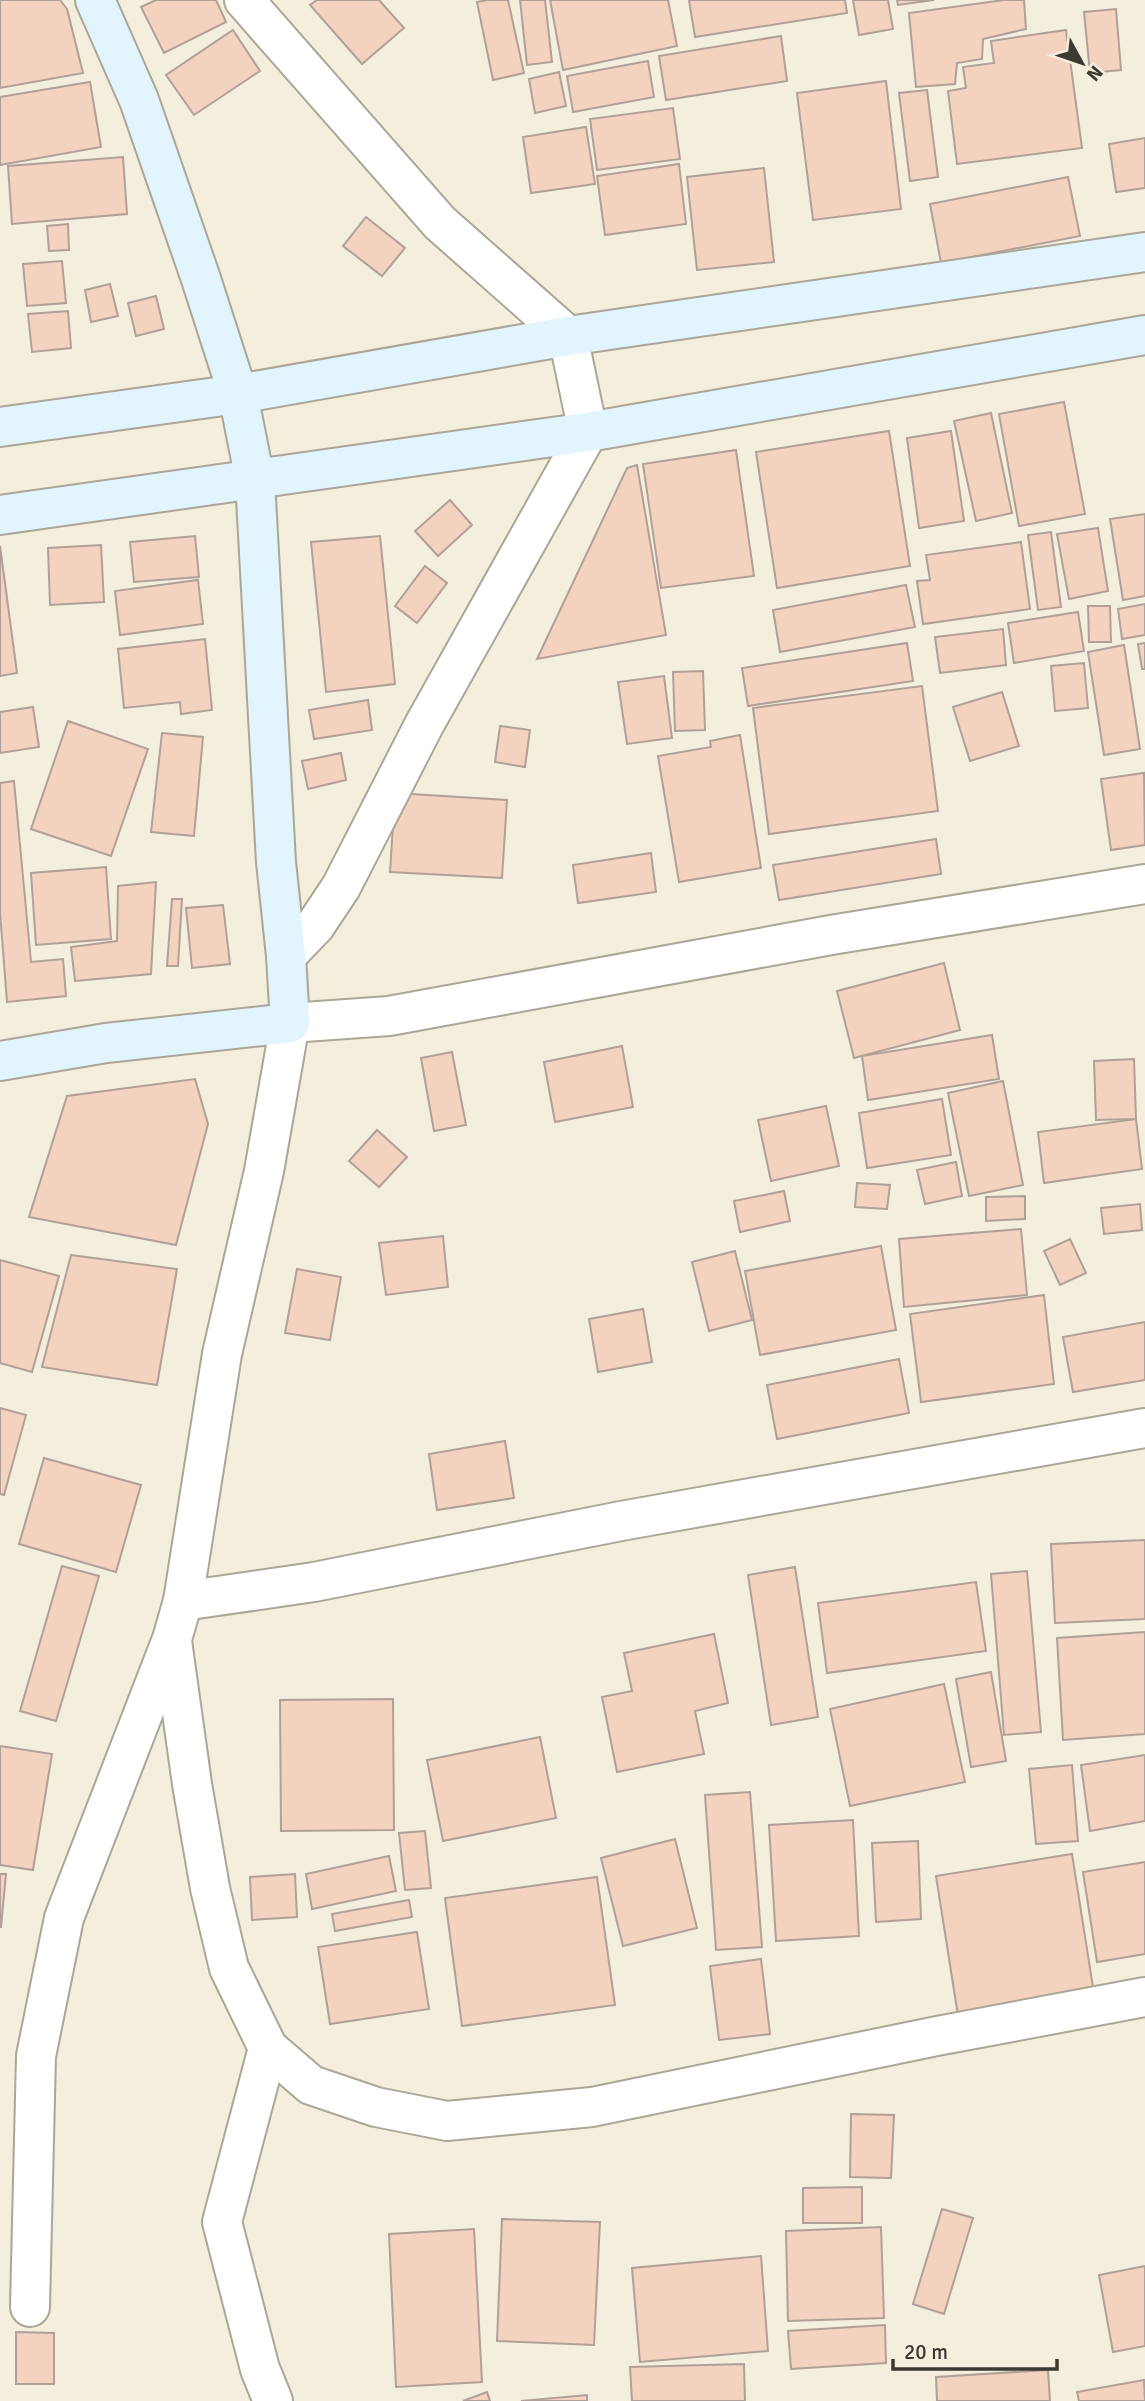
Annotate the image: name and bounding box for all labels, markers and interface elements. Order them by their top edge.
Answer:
north arrow [1047,28,1117,98]
text: N [1081,61,1108,86]
scale bar [893,2328,1058,2372]
text: 20 m [904,2339,948,2365]

